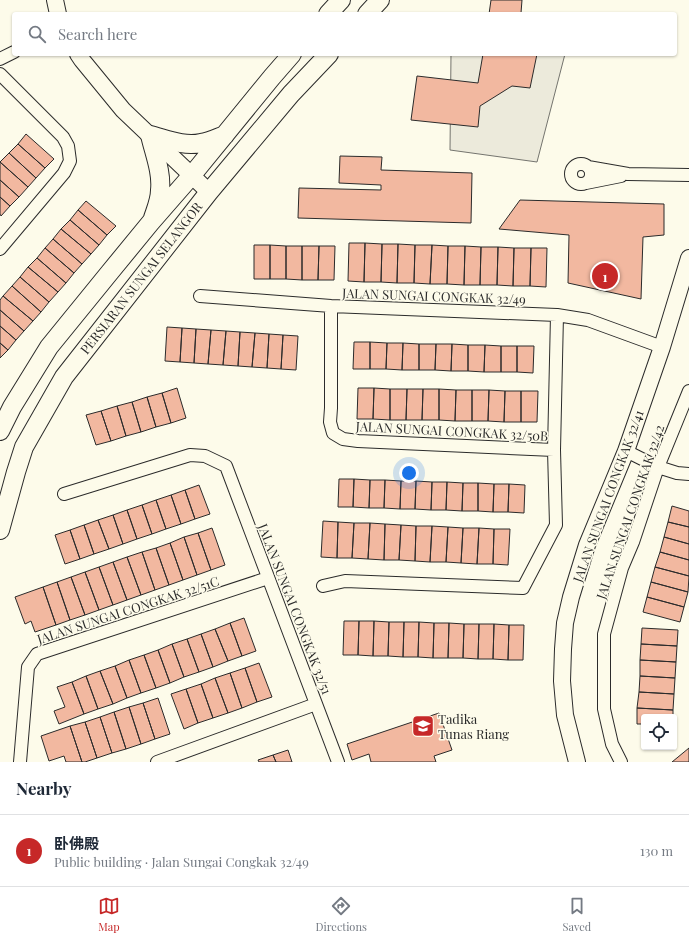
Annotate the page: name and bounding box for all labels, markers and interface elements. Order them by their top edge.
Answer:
search box [12,12,677,56]
icon: search [26,23,48,45]
text: Search here [58,24,137,44]
street label: PERSIARAN SUNGAI SELANGOR [76,198,206,357]
pin: 1 [592,261,618,291]
street label: JALAN SUNGAI CONGKAK 32/49 [341,284,526,307]
street label: JALAN SUNGAI CONGKAK 32/41 [568,407,647,585]
street label: JALAN SUNGAI CONGKAK 32/50B [354,417,549,444]
street label: JALAN SUNGAI CONGKAK 32/42 [591,422,667,602]
your location [399,463,419,483]
street label: JALAN SUNGAI CONGKAK 32/51 [255,520,336,697]
street label: JALAN SUNGAI CONGKAK 32/51C [34,572,221,647]
place label: Tadika Tunas Riang [438,710,509,742]
school or university icon: Tadika Tunas Riang [410,713,436,739]
map controls [641,714,677,750]
button: locate [641,714,677,750]
text: Nearby [16,777,71,799]
text: 卧佛殿 [54,833,99,853]
text: 1 [27,842,31,859]
text: 130 m [640,842,673,859]
text: Public building · Jalan Sungai Congkak 32/49 [54,853,309,870]
tab: Map [98,895,120,934]
tab: Directions [315,895,367,934]
tab: Saved [563,895,591,934]

